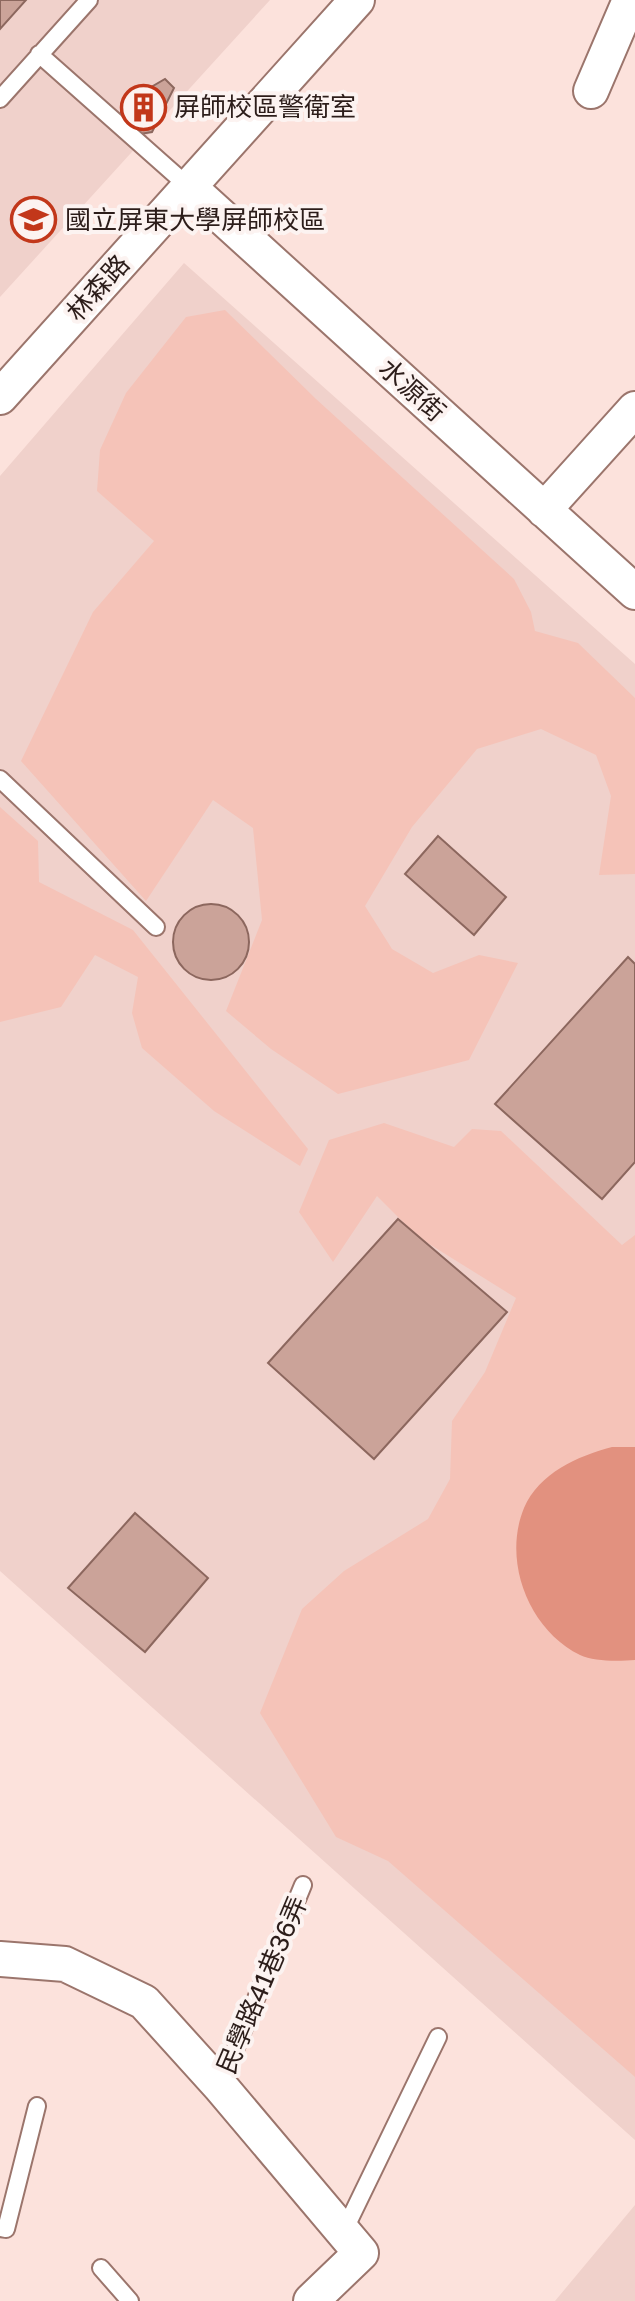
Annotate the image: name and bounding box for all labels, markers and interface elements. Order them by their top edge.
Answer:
building icon: 屏師校區警衛室 [119,83,167,131]
place label: 屏師校區警衛室 [174,91,356,122]
school or university icon: 國立屏東大學屏師校區 [10,196,58,244]
place label: 國立屏東大學屏師校區 [65,204,325,235]
street label: 林森路 [60,248,135,327]
street label: 水源街 [373,352,452,427]
street label: 民學路41巷36弄 [210,1892,313,2078]

